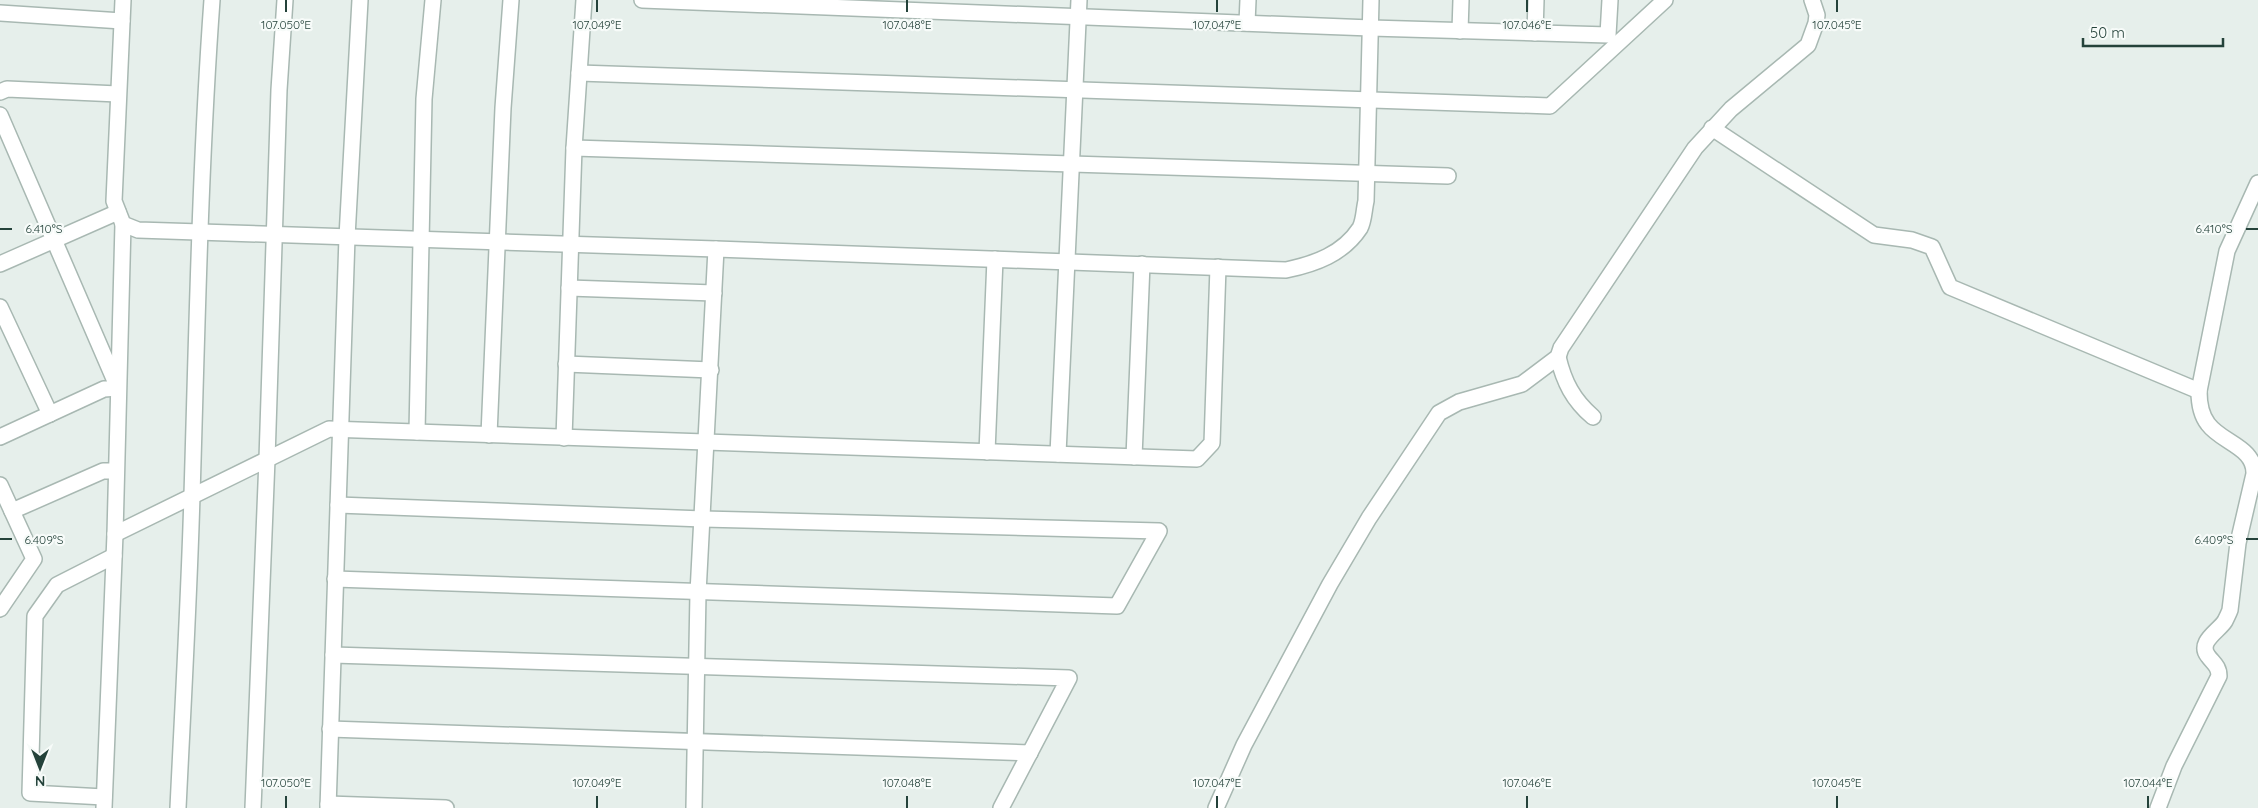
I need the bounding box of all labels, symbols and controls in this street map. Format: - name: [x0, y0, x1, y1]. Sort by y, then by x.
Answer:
- scale bar: [2083, 15, 2223, 47]
- text: 107.050°E: [261, 17, 311, 32]
- text: 107.049°E: [572, 17, 622, 32]
- text: 107.048°E: [882, 17, 932, 32]
- text: 107.047°E: [1193, 17, 1241, 32]
- text: 107.046°E: [1502, 17, 1552, 32]
- text: 107.045°E: [1812, 17, 1862, 32]
- text: 50 m: [2090, 23, 2125, 42]
- text: 6.410°S: [26, 221, 63, 236]
- text: 6.410°S: [2196, 221, 2233, 236]
- text: 6.409°S: [24, 532, 64, 547]
- text: 6.409°S: [2194, 532, 2234, 547]
- north arrow: [15, 743, 65, 793]
- text: N: [35, 772, 45, 790]
- text: 107.050°E: [261, 775, 311, 790]
- text: 107.049°E: [572, 775, 622, 790]
- text: 107.048°E: [882, 775, 932, 790]
- text: 107.047°E: [1193, 775, 1241, 790]
- text: 107.046°E: [1502, 775, 1552, 790]
- text: 107.045°E: [1812, 775, 1862, 790]
- text: 107.044°E: [2123, 775, 2173, 790]

